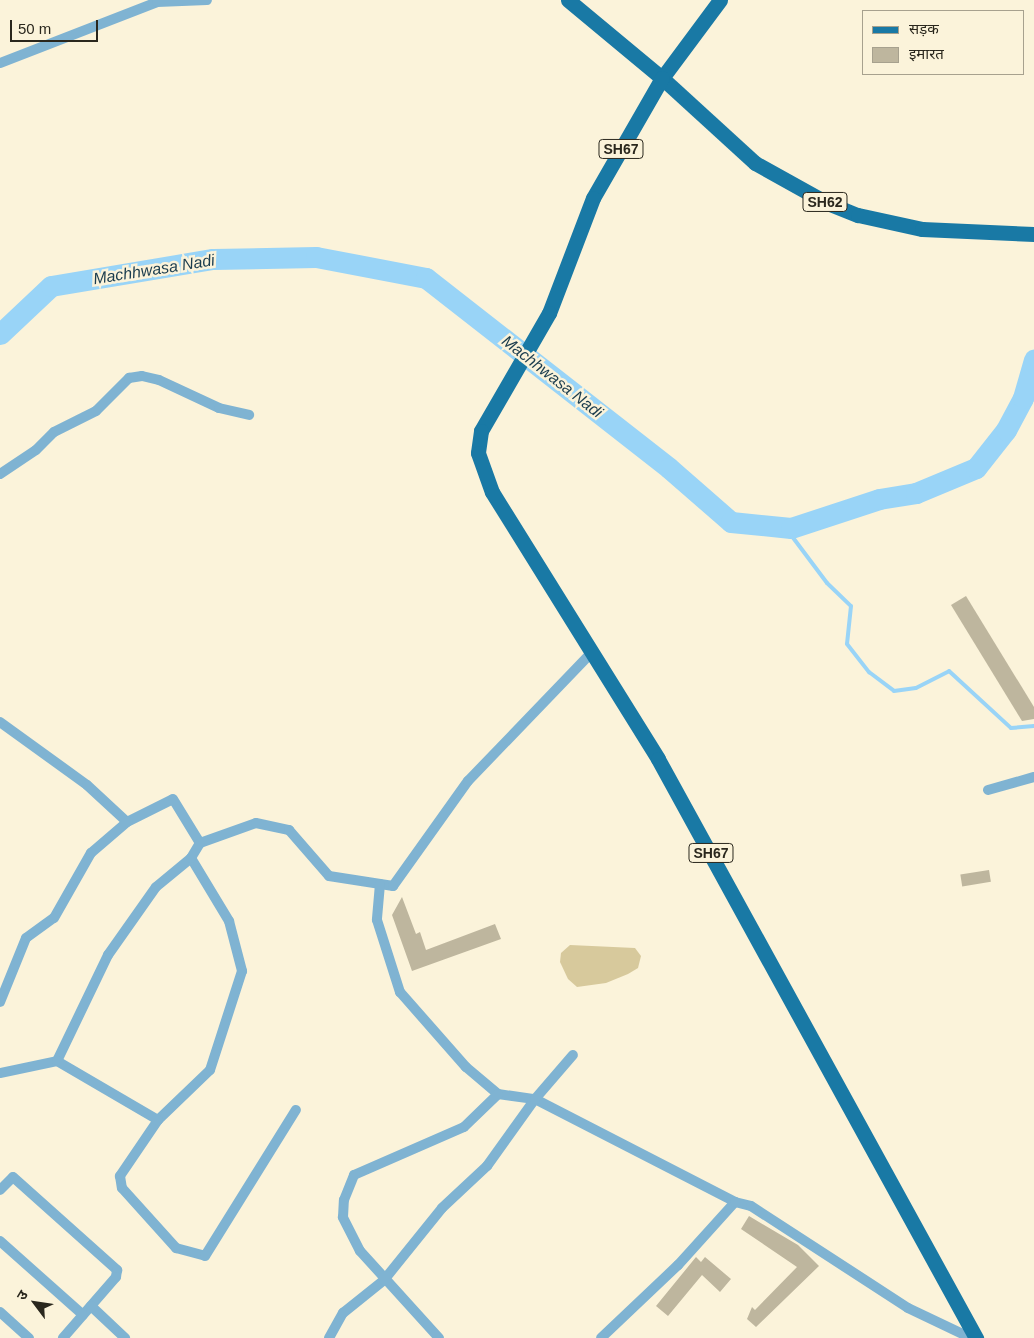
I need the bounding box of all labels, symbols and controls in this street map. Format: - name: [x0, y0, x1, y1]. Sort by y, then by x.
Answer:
- scale bar: [12, 10, 100, 42]
- legend: [862, 10, 1024, 75]
- text: 50 m: [18, 20, 51, 37]
- text: सड़क: [909, 20, 939, 37]
- text: इमारत: [909, 45, 944, 62]
- road number: SH67: [597, 138, 645, 160]
- road number: SH62: [801, 190, 849, 213]
- water label: Machhwasa Nadi: [92, 251, 216, 289]
- water label: Machhwasa Nadi: [498, 332, 606, 422]
- road number: SH67: [687, 841, 735, 864]
- north arrow: [10, 1278, 60, 1328]
- text: उ: [13, 1288, 31, 1303]

